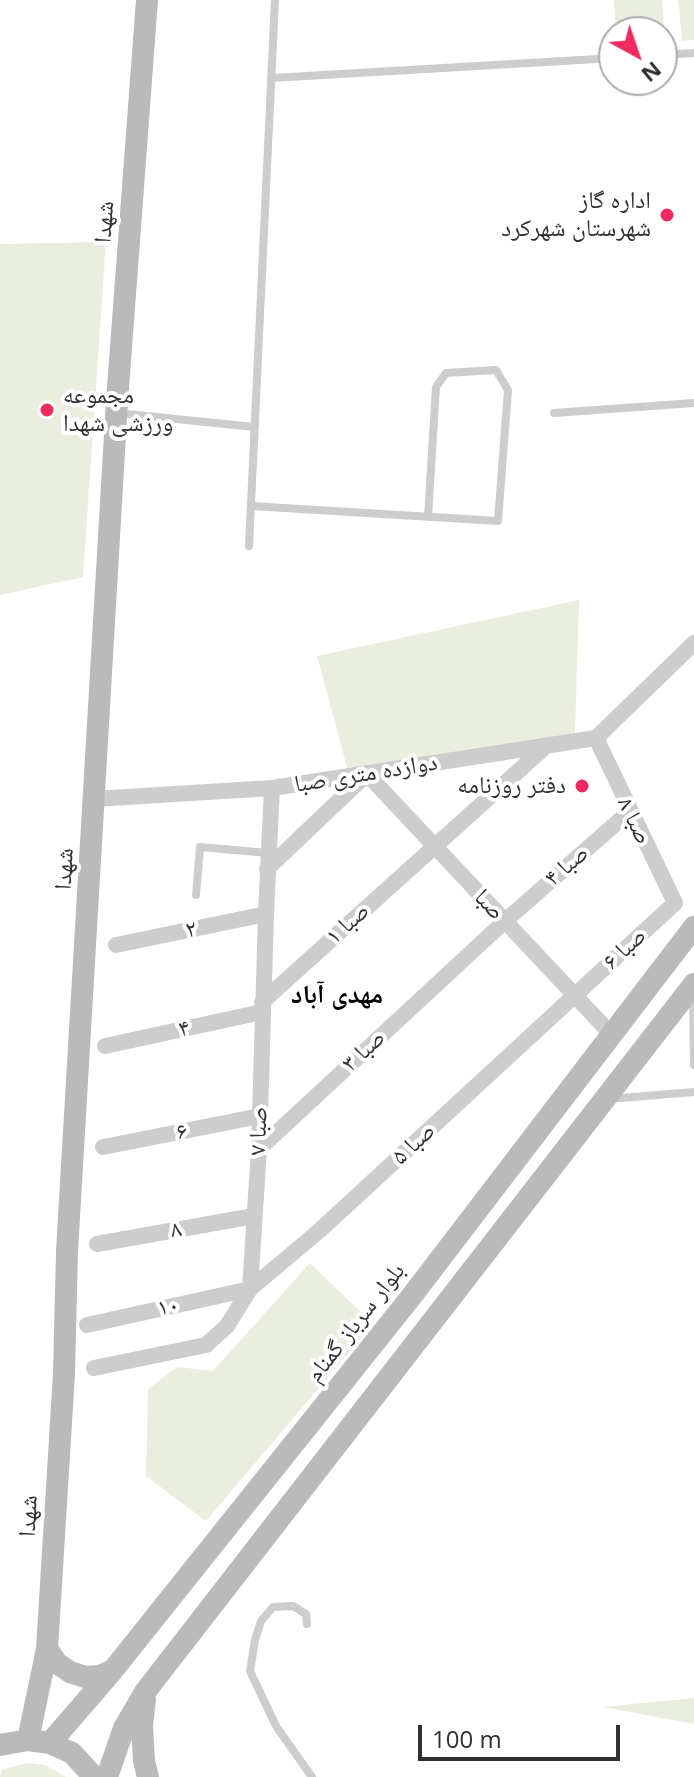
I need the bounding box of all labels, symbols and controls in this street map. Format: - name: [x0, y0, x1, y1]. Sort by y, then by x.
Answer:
- north arrow: [598, 16, 678, 96]
- text: N: [636, 56, 669, 90]
- place label: اداره گاز شهرستان شهرکرد: [501, 187, 651, 243]
- street label: شهدا: [89, 200, 121, 244]
- marker: اداره گاز شهرستان شهرکرد: [658, 206, 676, 224]
- place label: مجموعه ورزشی شهدا: [63, 382, 173, 438]
- marker: مجموعه ورزشی شهدا: [38, 401, 56, 419]
- street label: دوازده متری صبا: [292, 748, 440, 800]
- place label: دفتر روزنامه: [457, 772, 566, 800]
- marker: دفتر روزنامه: [573, 777, 591, 795]
- street label: صبا ۸: [610, 793, 658, 849]
- street label: صبا ۴: [539, 839, 595, 893]
- street label: شهدا: [50, 847, 80, 891]
- street label: صبا: [468, 883, 510, 927]
- street label: صبا ۱: [320, 897, 376, 951]
- street label: ۲: [183, 915, 199, 945]
- street label: صبا ۶: [597, 922, 653, 976]
- district label: مهدی آباد: [291, 980, 383, 1012]
- street label: ۴: [176, 1014, 192, 1044]
- street label: صبا ۳: [336, 1024, 392, 1078]
- street label: صبا ۷: [244, 1106, 274, 1156]
- street label: ۶: [174, 1117, 190, 1147]
- street label: صبا ۵: [386, 1117, 442, 1171]
- street label: ۸: [168, 1215, 184, 1245]
- street label: بلوار سرباز گمنام: [301, 1258, 411, 1388]
- street label: ۱۰: [154, 1291, 182, 1323]
- street label: شهدا: [14, 1494, 44, 1538]
- scale bar: [422, 1709, 624, 1759]
- text: 100 m: [432, 1722, 502, 1755]

